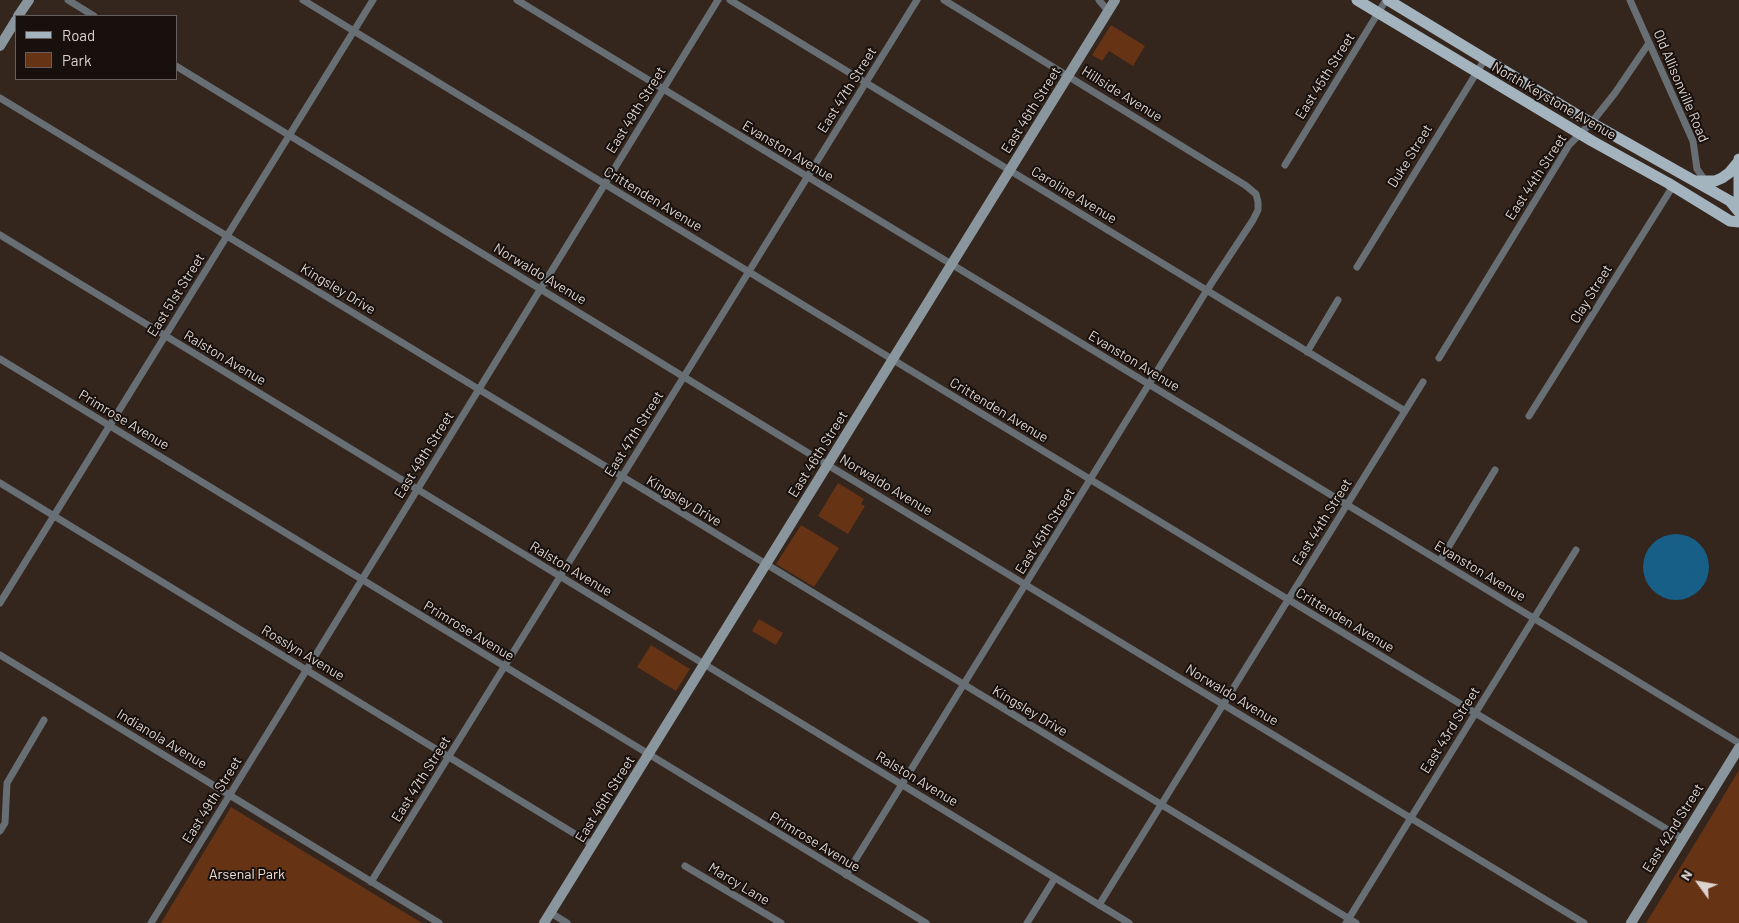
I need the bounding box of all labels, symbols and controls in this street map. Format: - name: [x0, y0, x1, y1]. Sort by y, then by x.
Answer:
- legend: [15, 15, 178, 80]
- text: Road: [62, 26, 95, 44]
- street label: Old Allisonville Road: [1650, 27, 1712, 145]
- street label: East 45th Street: [1292, 30, 1358, 122]
- street label: East 47th Street: [814, 44, 880, 136]
- text: Park: [62, 51, 91, 69]
- street label: North Keystone Avenue: [1489, 58, 1619, 144]
- street label: Hillside Avenue: [1079, 63, 1165, 125]
- street label: East 49th Street: [603, 64, 669, 156]
- street label: East 46th Street: [998, 64, 1064, 156]
- street label: Evanston Avenue: [739, 117, 837, 185]
- street label: Duke Street: [1384, 121, 1436, 191]
- street label: East 44th Street: [1502, 131, 1570, 223]
- street label: Crittenden Avenue: [601, 163, 705, 235]
- street label: Caroline Avenue: [1028, 163, 1120, 227]
- street label: Norwaldo Avenue: [490, 240, 590, 308]
- street label: East 51st Street: [144, 250, 208, 340]
- street label: Kingsley Drive: [297, 260, 379, 318]
- street label: Clay Street: [1566, 261, 1616, 327]
- street label: Ralston Avenue: [181, 327, 269, 389]
- street label: Evanston Avenue: [1085, 327, 1183, 395]
- street label: Crittenden Avenue: [947, 374, 1051, 446]
- street label: Primrose Avenue: [76, 386, 172, 454]
- street label: East 47th Street: [601, 388, 667, 480]
- street label: East 46th Street: [785, 408, 851, 500]
- street label: East 49th Street: [391, 409, 457, 501]
- street label: Norwaldo Avenue: [836, 451, 936, 519]
- street label: Kingsley Drive: [643, 472, 725, 530]
- street label: East 44th Street: [1289, 475, 1355, 569]
- street label: East 45th Street: [1012, 485, 1078, 577]
- street label: Evanston Avenue: [1431, 537, 1529, 605]
- street label: Ralston Avenue: [527, 538, 615, 600]
- street label: Crittenden Avenue: [1293, 584, 1397, 656]
- street label: Primrose Avenue: [421, 597, 517, 665]
- street label: Rosslyn Avenue: [258, 622, 348, 684]
- street label: Norwaldo Avenue: [1182, 661, 1282, 729]
- street label: Kingsley Drive: [989, 682, 1071, 740]
- street label: East 43rd Street: [1417, 684, 1483, 776]
- street label: Indianola Avenue: [114, 705, 210, 773]
- street label: East 47th Street: [388, 733, 454, 825]
- street label: Ralston Avenue: [873, 748, 961, 810]
- street label: East 46th Street: [572, 753, 638, 845]
- street label: East 49th Street: [179, 754, 245, 846]
- street label: East 42nd Street: [1639, 780, 1707, 876]
- street label: Primrose Avenue: [767, 808, 863, 876]
- north arrow: [1674, 858, 1724, 908]
- street label: Marcy Lane: [705, 859, 773, 909]
- park label: Arsenal Park: [209, 866, 285, 882]
- text: N: [1676, 866, 1696, 883]

